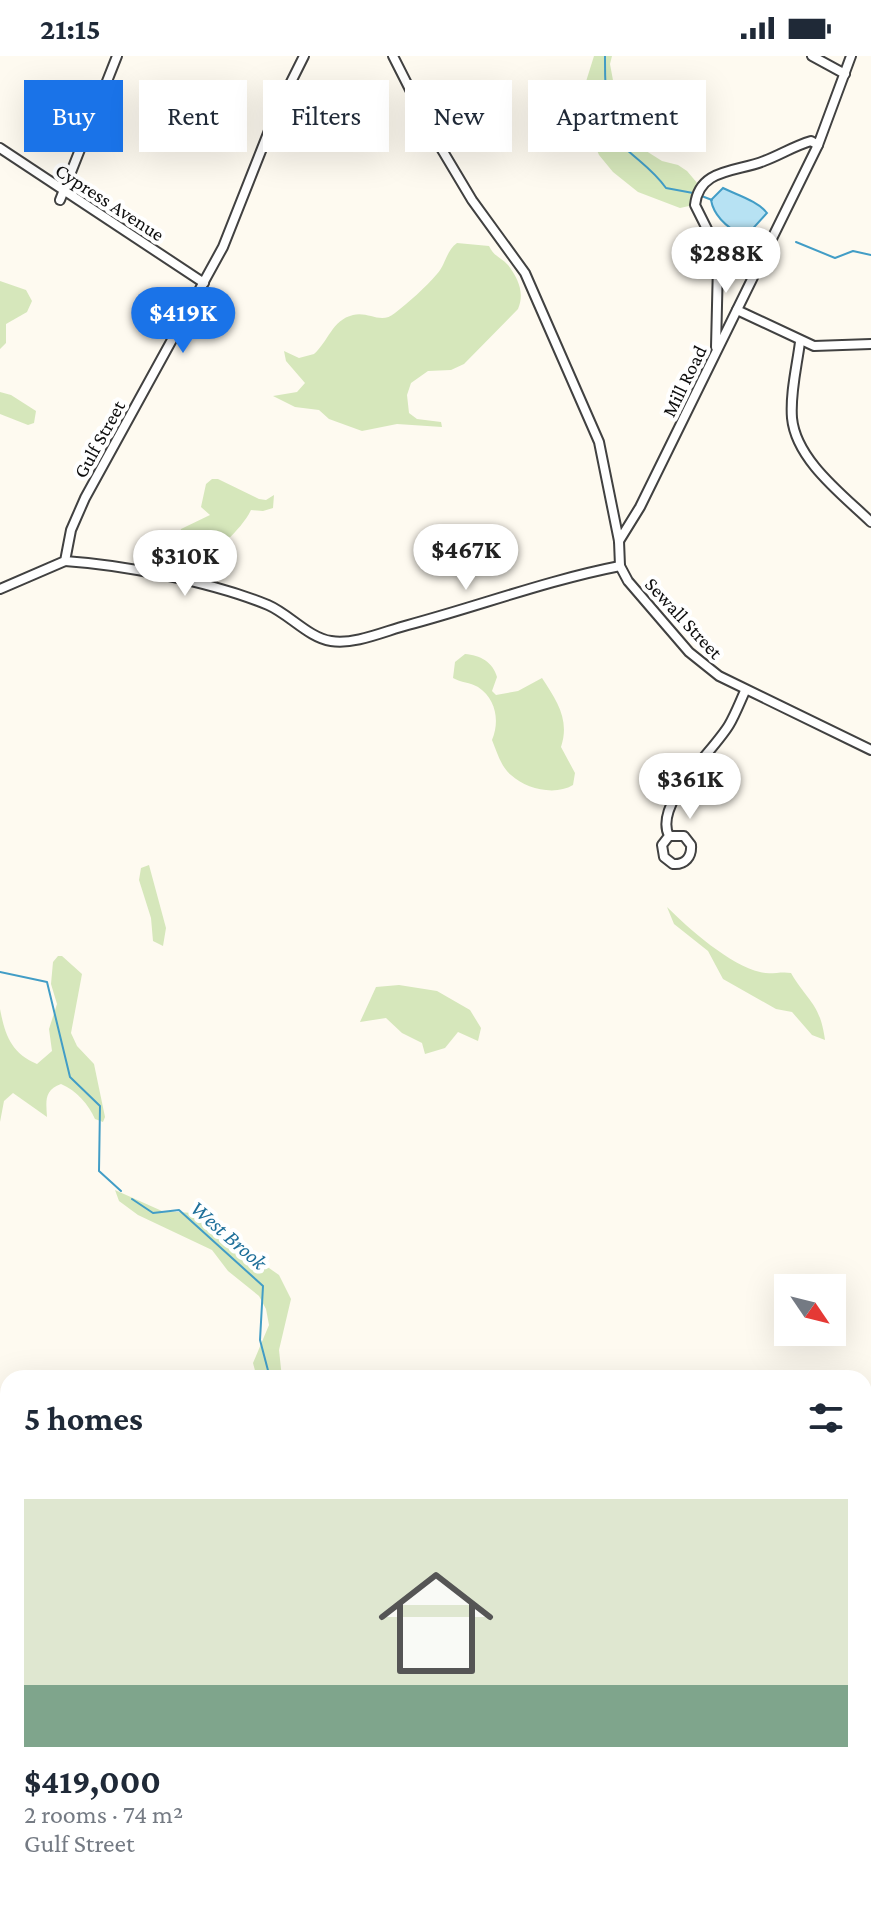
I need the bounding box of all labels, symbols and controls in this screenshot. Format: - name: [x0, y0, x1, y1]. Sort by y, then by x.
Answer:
- text: 21:15: [40, 12, 101, 45]
- chip: Buy: [24, 80, 123, 152]
- chip: Rent: [139, 80, 247, 152]
- chip: Filters: [263, 80, 389, 152]
- chip: New: [405, 80, 512, 152]
- chip: Apartment: [528, 80, 706, 152]
- street label: Cypress Avenue: [51, 159, 169, 246]
- pin: $288K: [670, 227, 782, 295]
- text: $288K: [689, 238, 763, 267]
- pin: $419K: [127, 287, 239, 355]
- text: $419K: [149, 298, 217, 327]
- street label: Mill Road: [657, 341, 711, 420]
- street label: Gulf Street: [69, 396, 129, 482]
- pin: $467K: [410, 524, 522, 592]
- pin: $310K: [129, 530, 241, 598]
- text: $467K: [431, 535, 501, 564]
- text: $310K: [151, 541, 219, 570]
- street label: Sewall Street: [641, 573, 727, 663]
- pin: $361K: [634, 753, 746, 821]
- text: $361K: [657, 764, 723, 793]
- water label: West Brook: [186, 1195, 273, 1276]
- north arrow: [774, 1274, 846, 1346]
- map controls: [774, 1274, 846, 1346]
- icon: filters: [804, 1396, 848, 1440]
- text: 5 homes: [24, 1400, 143, 1437]
- icon: home: [364, 1551, 508, 1695]
- text: $419,000: [24, 1763, 161, 1800]
- text: 2 rooms · 74 m²: [24, 1800, 183, 1829]
- text: Gulf Street: [24, 1829, 135, 1858]

